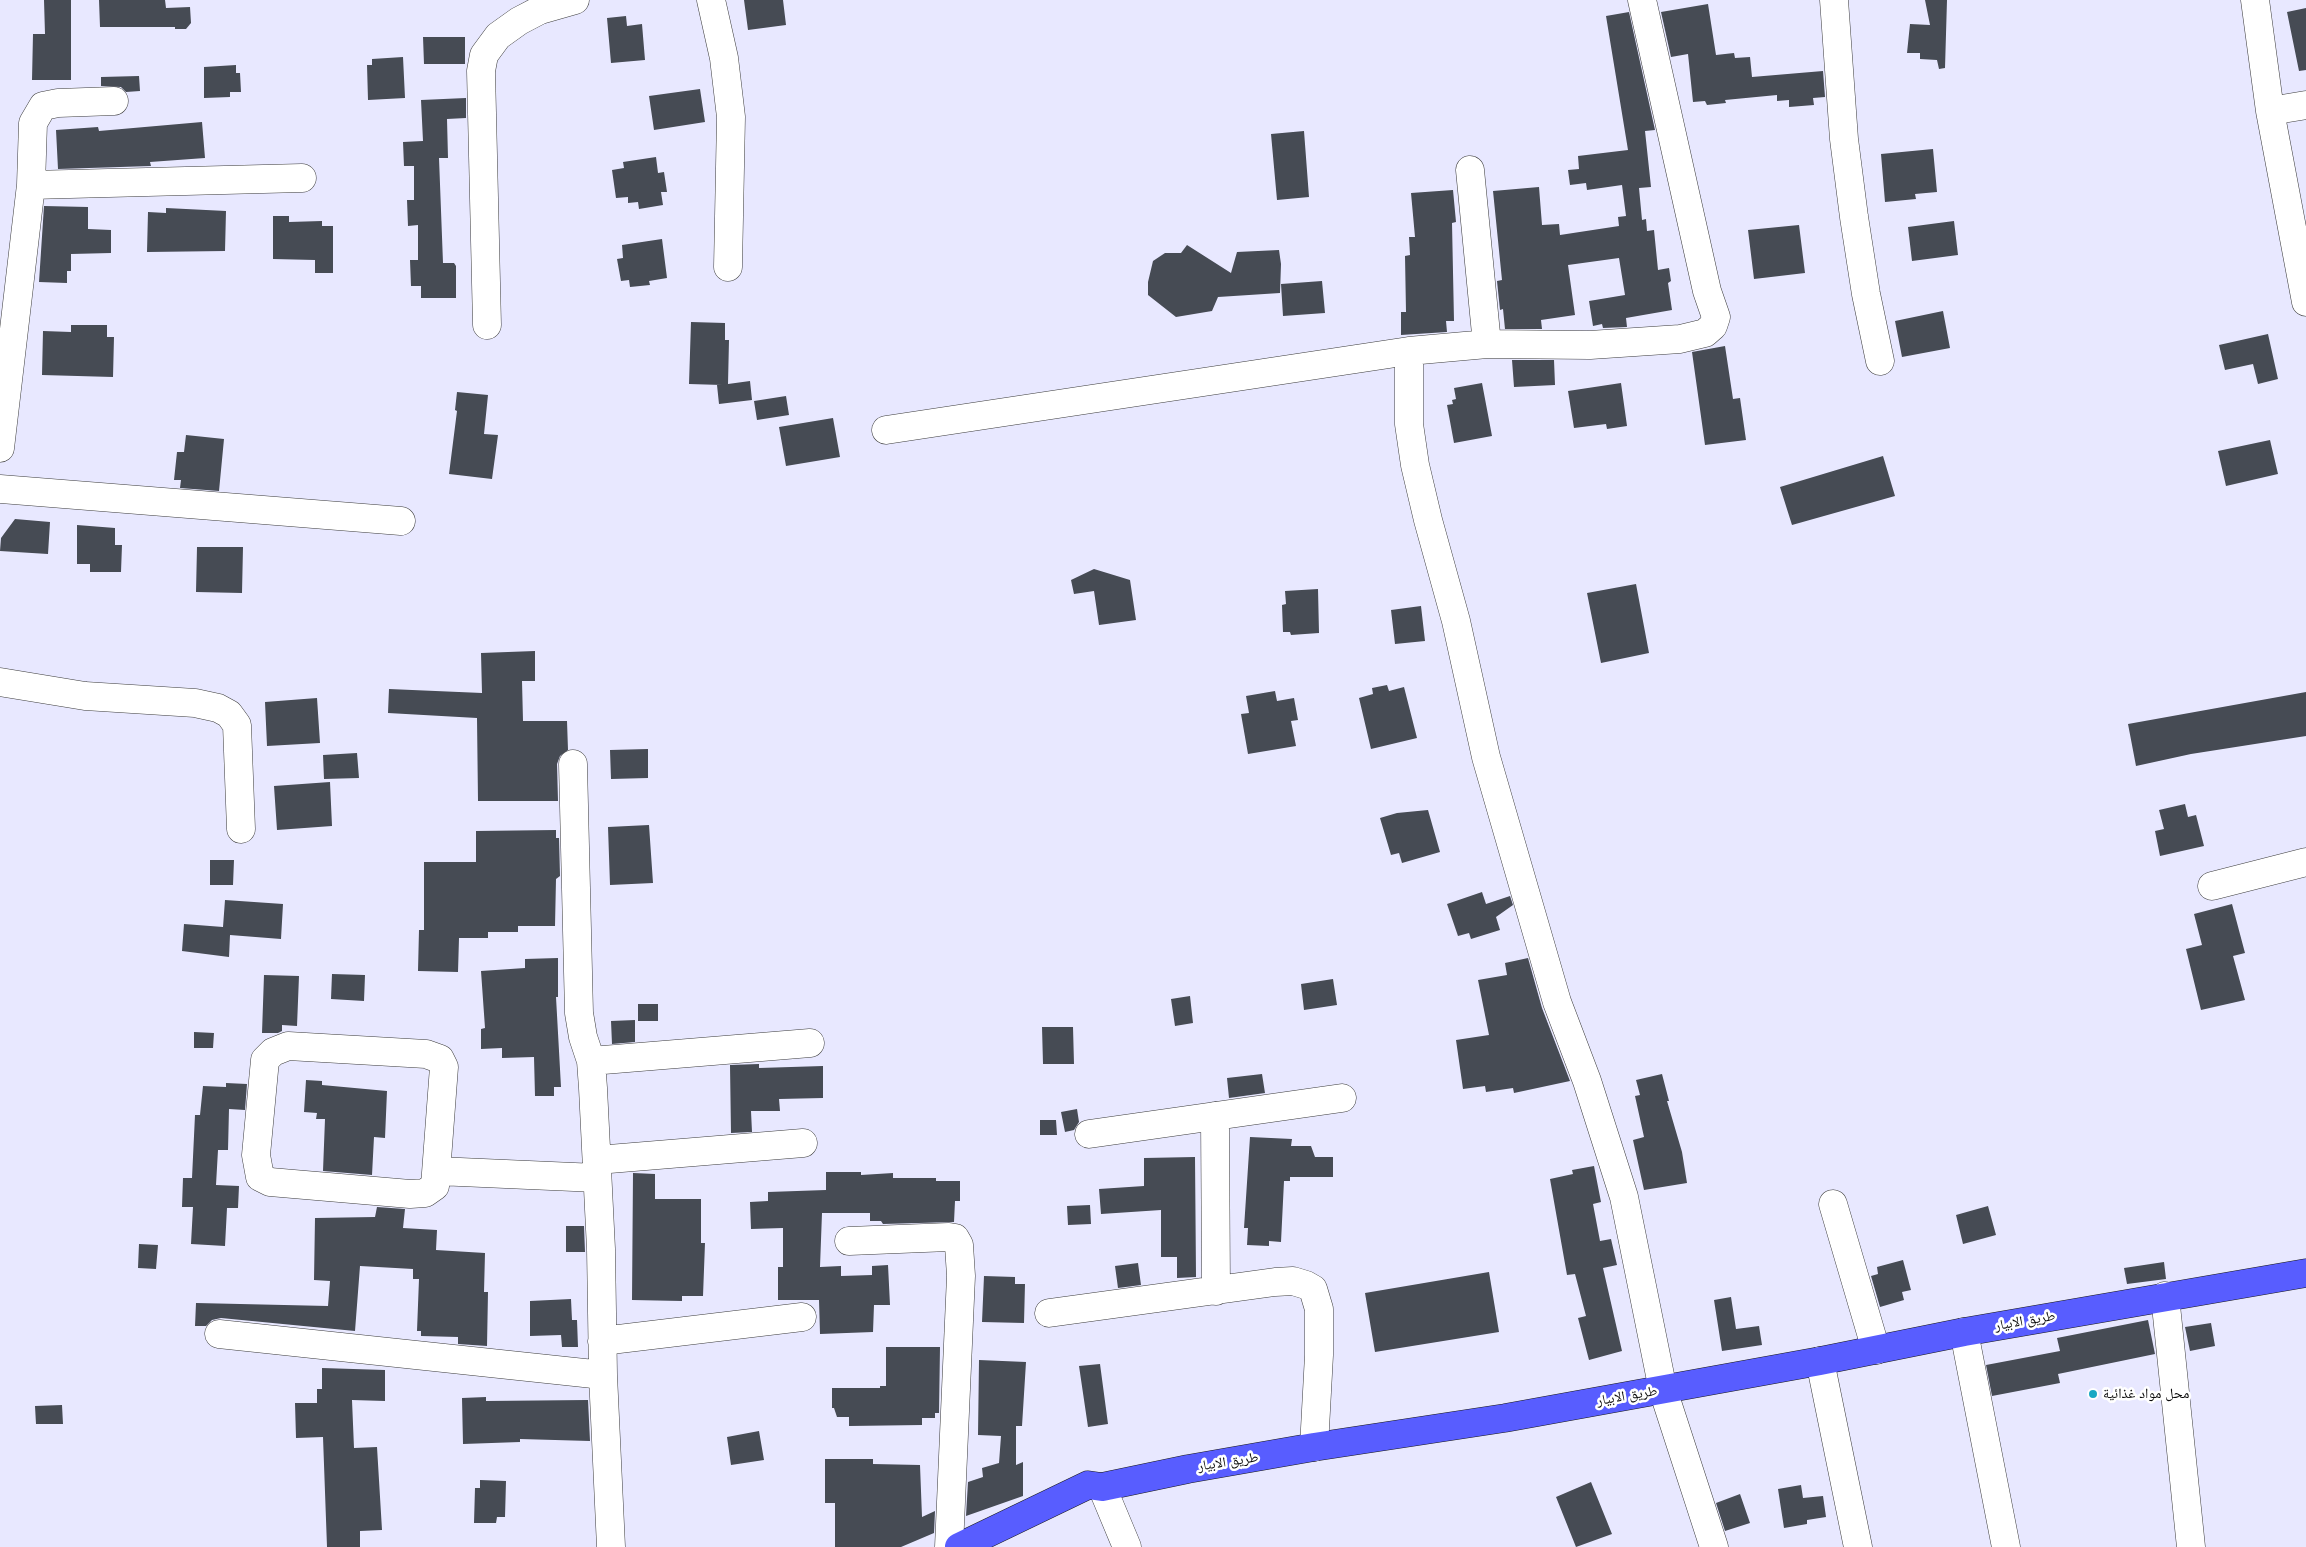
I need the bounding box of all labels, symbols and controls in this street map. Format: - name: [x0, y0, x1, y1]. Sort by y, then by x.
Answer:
- street label: طريق الابيار: [1993, 1307, 2057, 1335]
- street label: طريق الابيار: [1595, 1382, 1659, 1410]
- place label: محل مواد غذائية: [2103, 1386, 2189, 1402]
- marker: محل مواد غذائية: [2087, 1388, 2099, 1400]
- street label: طريق الابيار: [1197, 1449, 1259, 1475]

